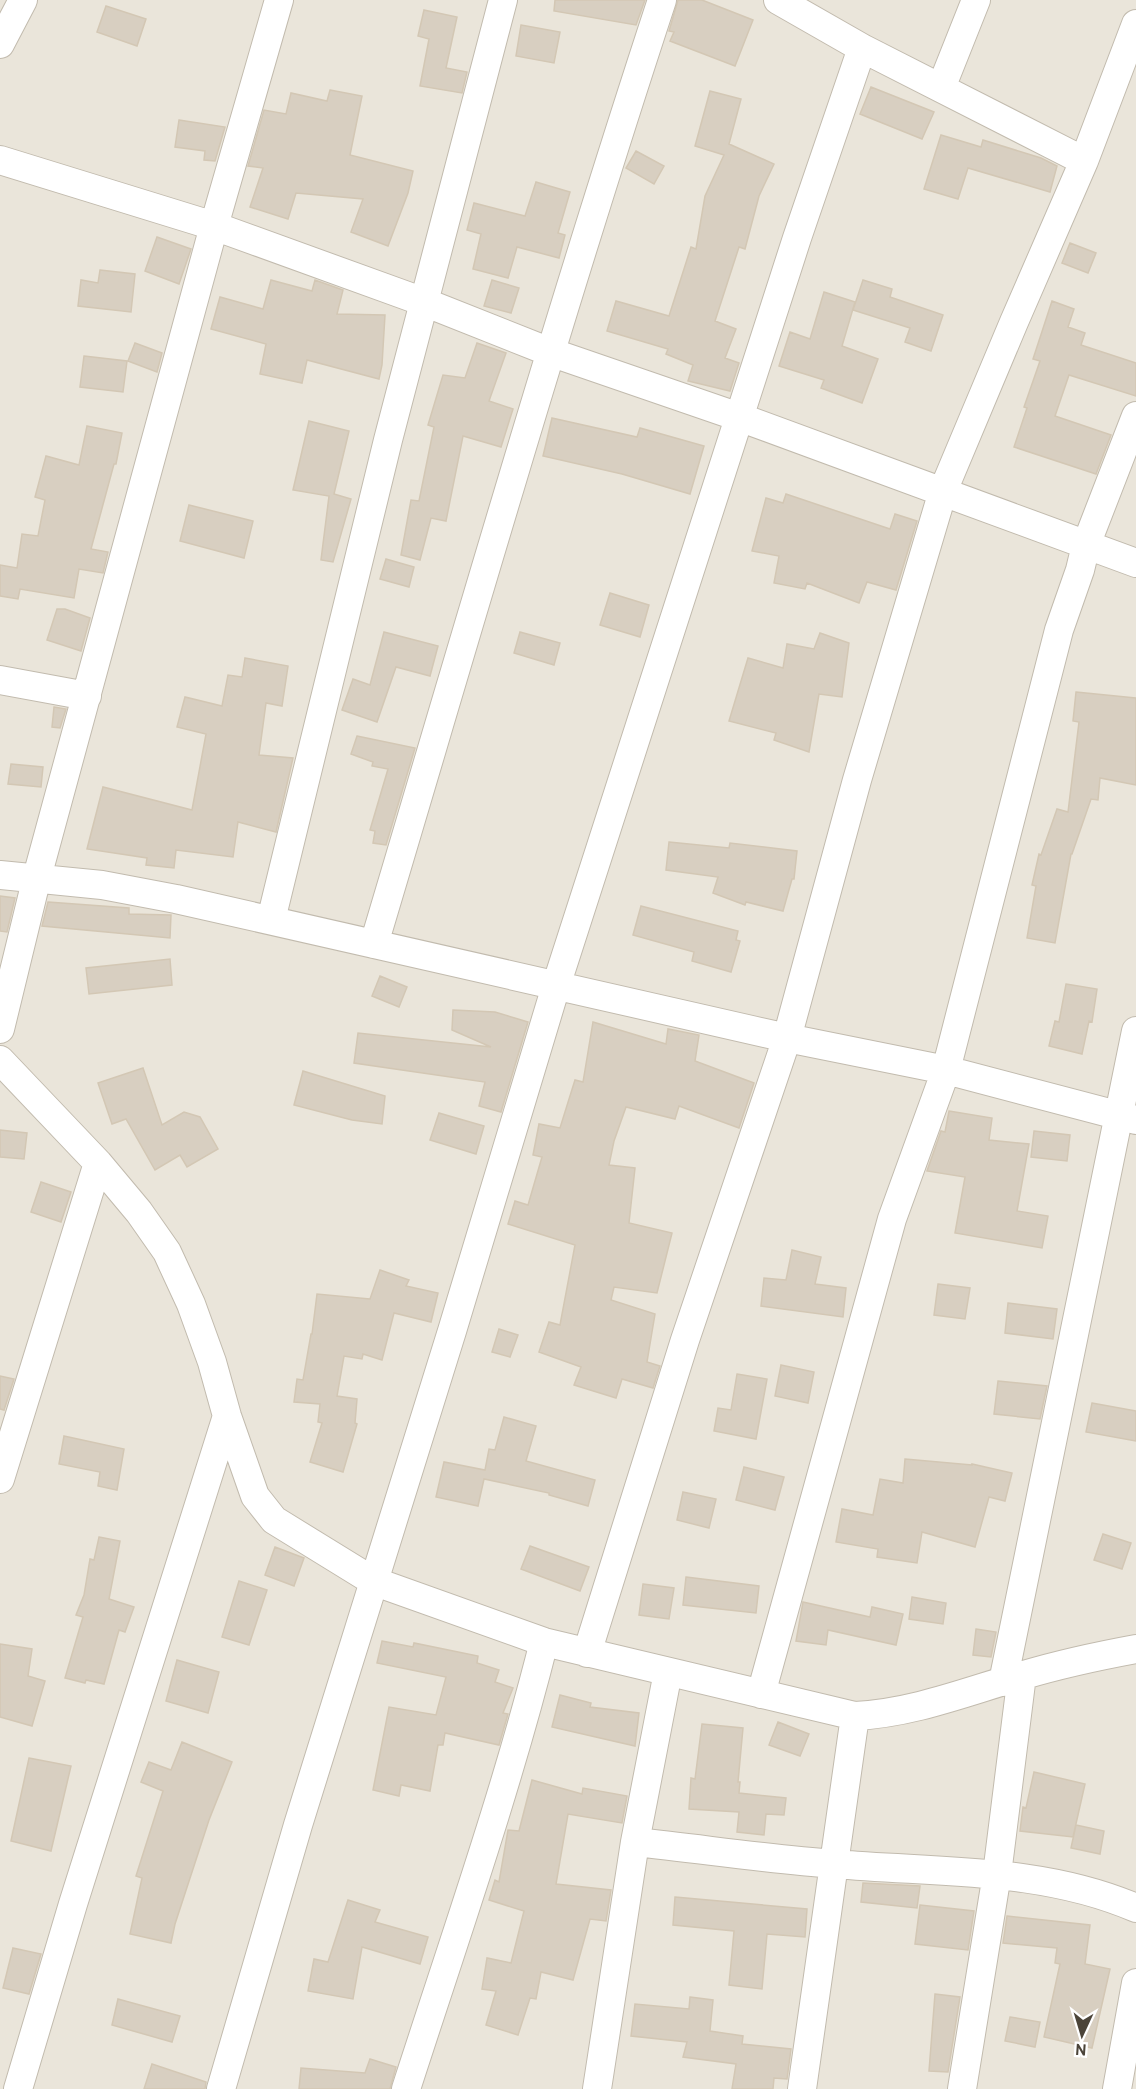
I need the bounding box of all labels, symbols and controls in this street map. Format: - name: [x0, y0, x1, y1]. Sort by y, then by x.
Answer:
- north arrow: [1052, 2005, 1112, 2065]
- text: N: [1075, 2038, 1088, 2058]

